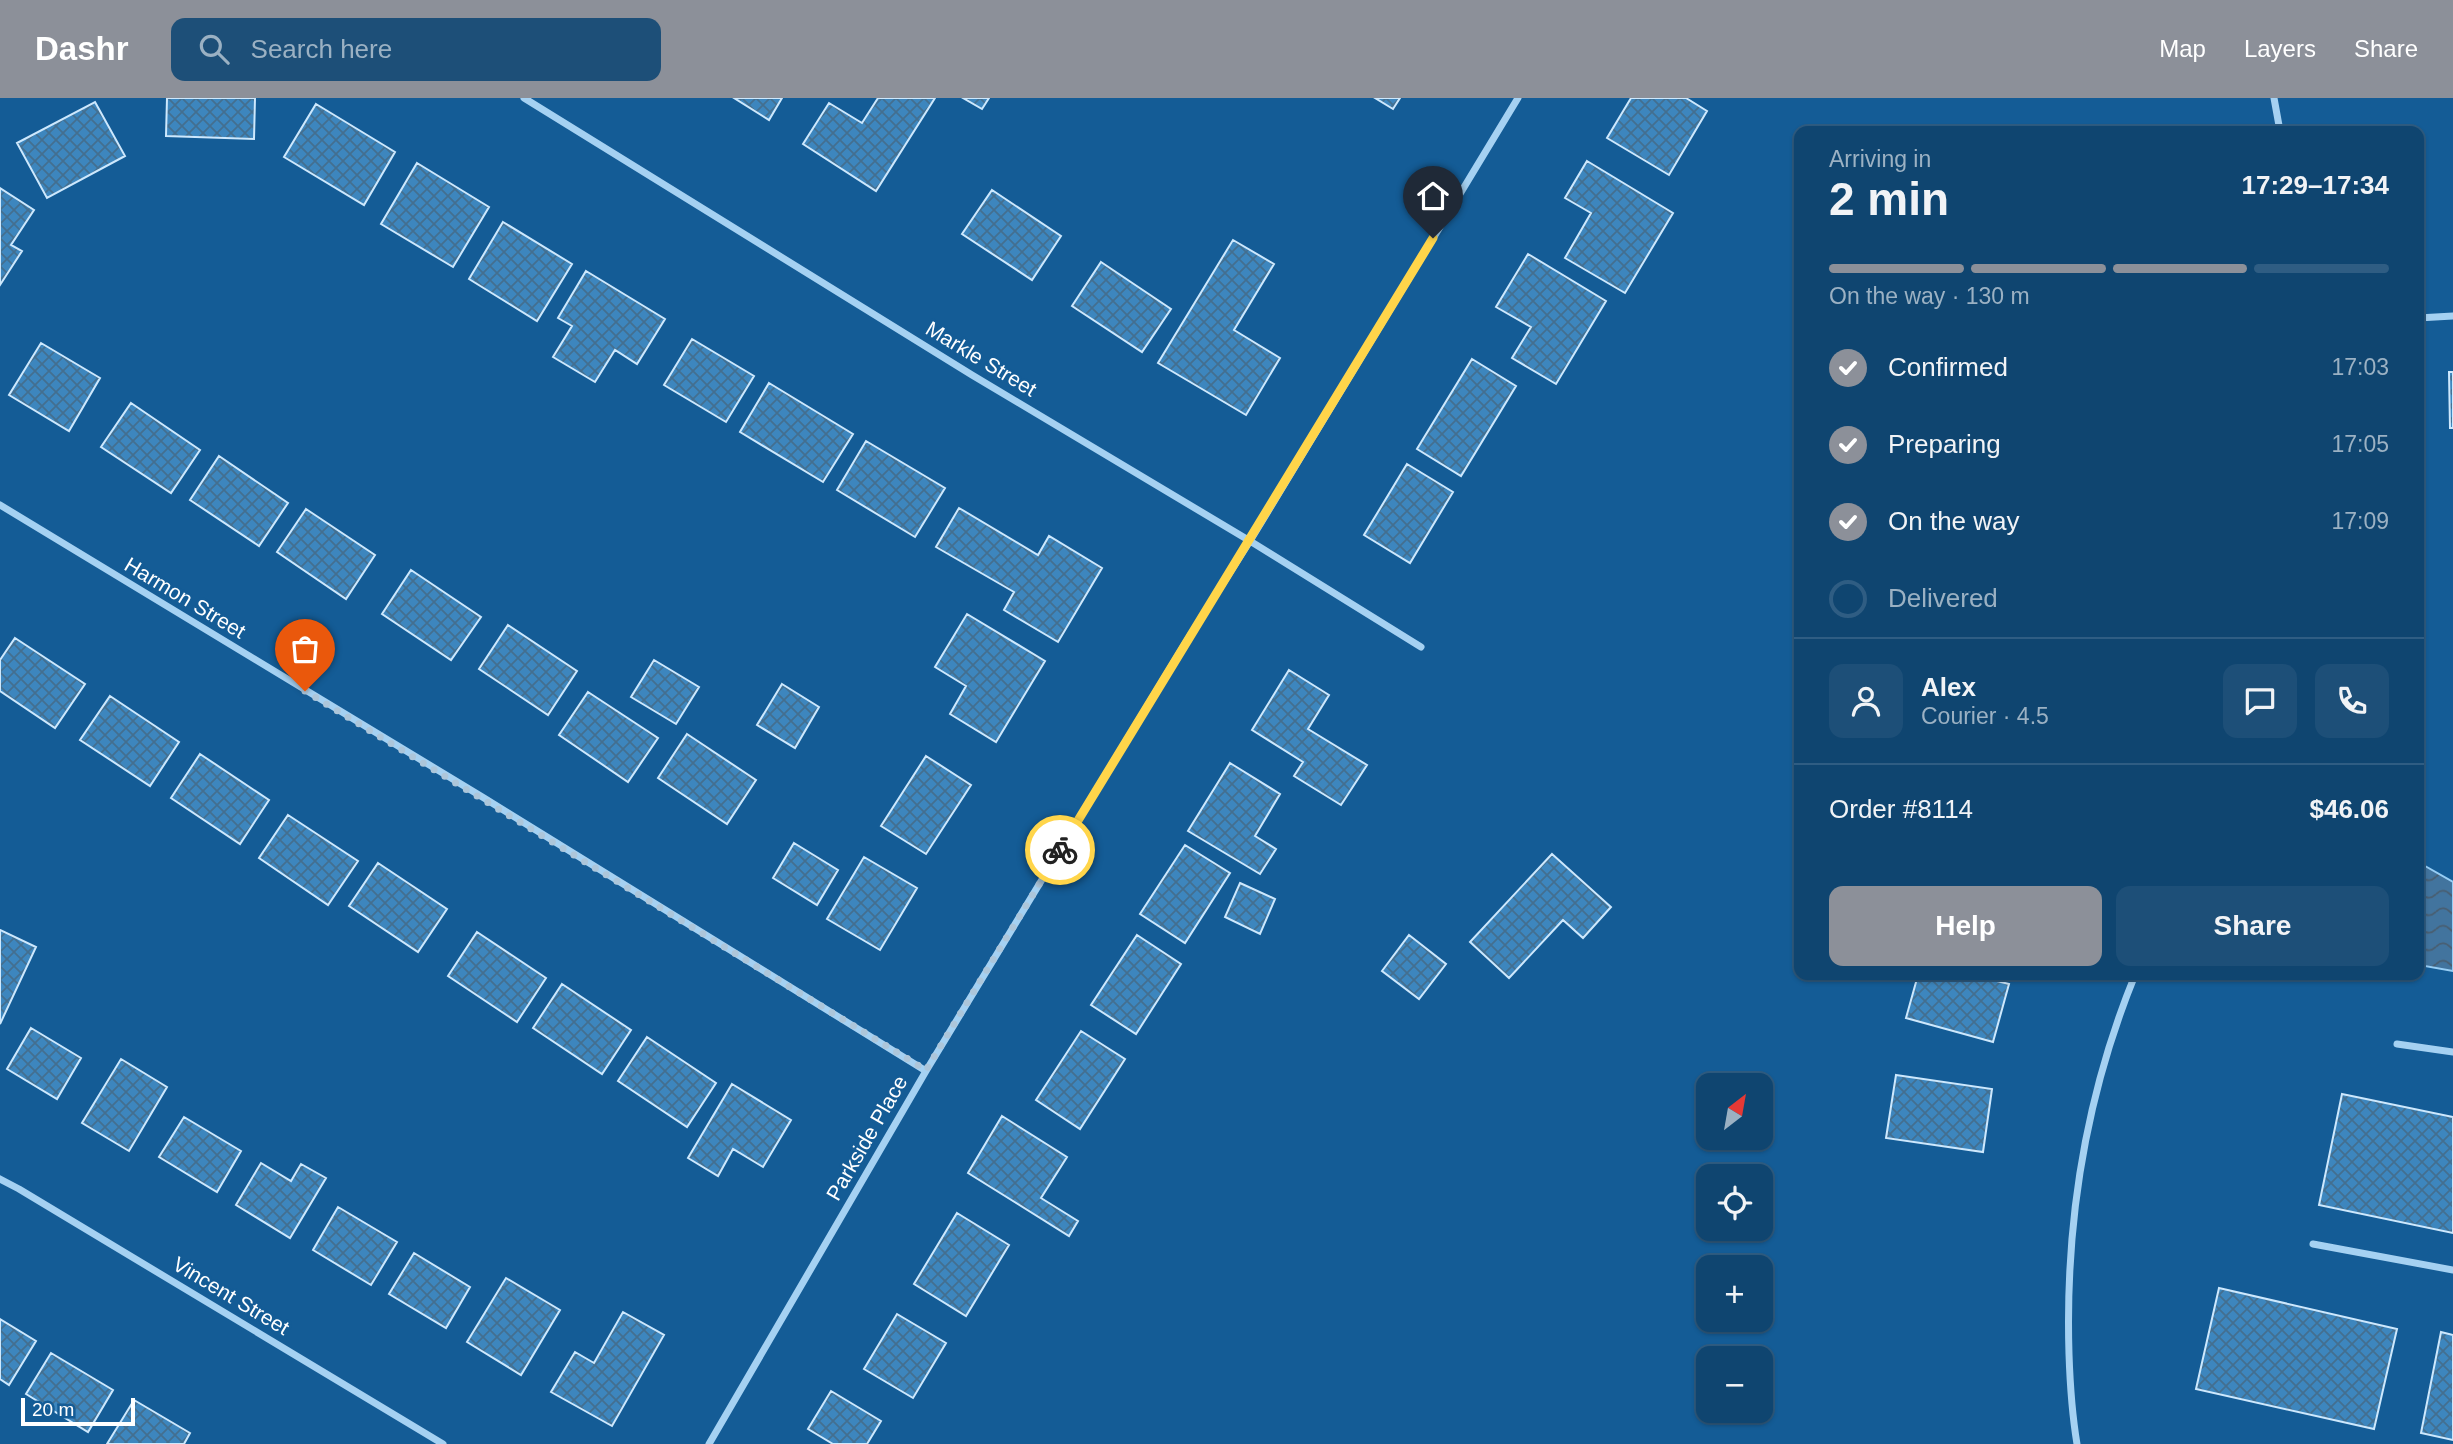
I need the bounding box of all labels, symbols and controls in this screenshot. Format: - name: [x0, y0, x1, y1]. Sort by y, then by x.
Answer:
- search box: [171, 18, 661, 81]
- text: Dashr: [35, 30, 129, 67]
- icon: search: [195, 30, 233, 68]
- text: Search here: [251, 34, 392, 64]
- text: Map: [2159, 35, 2206, 62]
- text: Layers: [2244, 35, 2316, 62]
- text: Share: [2354, 35, 2418, 62]
- text: Arriving in: [1829, 146, 1931, 172]
- pin: [1403, 166, 1463, 238]
- text: 17:29–17:34: [2242, 170, 2389, 200]
- text: 2 min: [1829, 173, 1949, 225]
- icon: home: [1414, 177, 1452, 215]
- text: On the way · 130 m: [1829, 283, 2030, 309]
- street label: Markle Street: [922, 317, 1041, 401]
- icon: check: [1829, 349, 1867, 387]
- text: Confirmed: [1888, 352, 2008, 382]
- text: 17:03: [2331, 354, 2389, 380]
- icon: check: [1829, 426, 1867, 464]
- text: Preparing: [1888, 429, 2001, 459]
- text: 17:05: [2331, 431, 2389, 457]
- icon: check: [1829, 503, 1867, 541]
- text: On the way: [1888, 506, 2020, 536]
- text: 17:09: [2331, 508, 2389, 534]
- street label: Harmon Street: [121, 553, 250, 643]
- text: Delivered: [1888, 583, 1998, 613]
- pin: [275, 619, 335, 691]
- icon: bag: [286, 630, 324, 668]
- button: person: [1829, 664, 1903, 738]
- button: chat: [2223, 664, 2297, 738]
- button: phone: [2315, 664, 2389, 738]
- text: Alex: [1921, 672, 1976, 702]
- text: Courier · 4.5: [1921, 703, 2049, 729]
- text: Order #8114: [1829, 794, 1973, 824]
- text: $46.06: [2309, 794, 2389, 824]
- courier: [1025, 815, 1095, 885]
- icon: bike: [1041, 831, 1079, 869]
- button: Help: [1829, 886, 2102, 966]
- button: Share: [2116, 886, 2389, 966]
- street label: Parkside Place: [822, 1071, 912, 1204]
- north arrow: [1696, 1073, 1773, 1150]
- map controls: [1696, 1073, 1773, 1423]
- button: locate: [1696, 1164, 1773, 1241]
- street label: Vincent Street: [169, 1252, 294, 1339]
- button: +: [1696, 1255, 1773, 1332]
- button: −: [1696, 1346, 1773, 1423]
- scale bar: [21, 1395, 135, 1427]
- text: 20 m: [32, 1399, 74, 1420]

